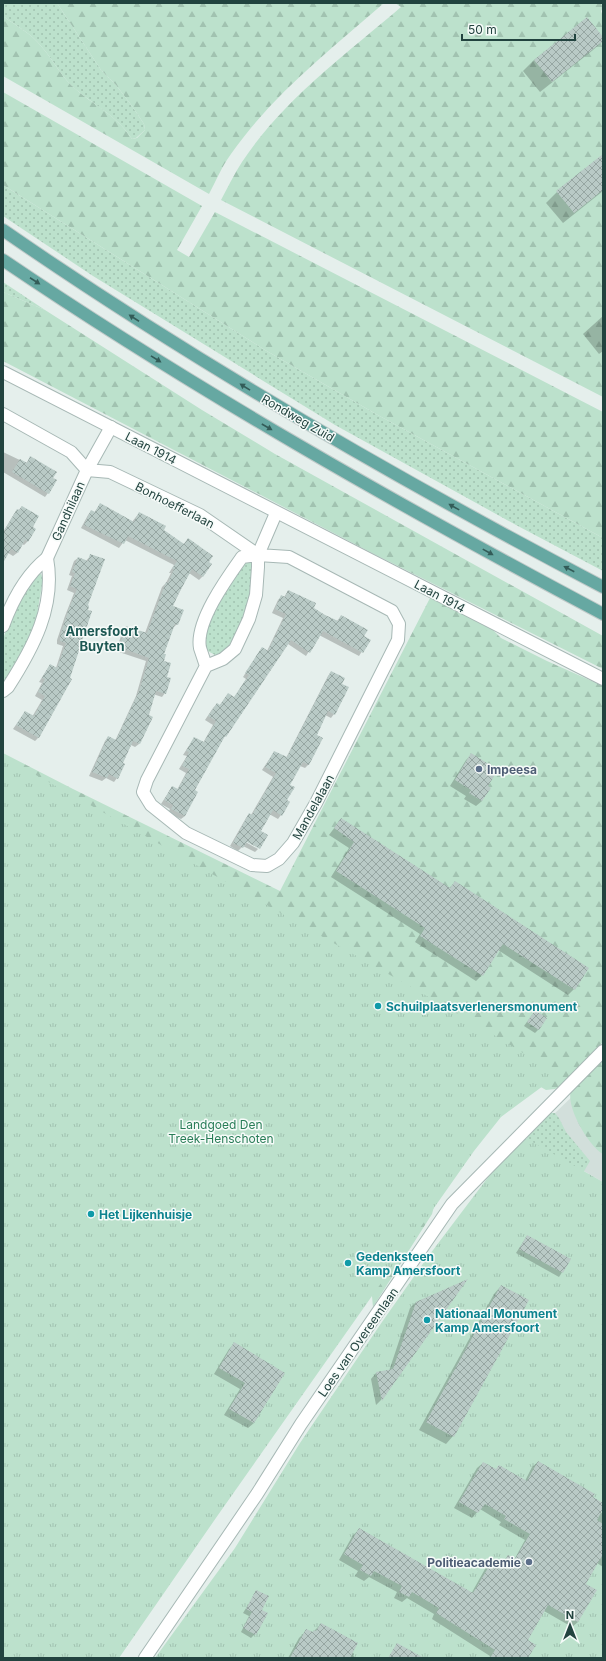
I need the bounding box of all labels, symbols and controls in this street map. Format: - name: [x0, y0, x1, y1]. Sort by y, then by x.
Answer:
- scale bar: [462, 16, 575, 42]
- text: 50 m: [468, 22, 497, 37]
- one-way arrow: [29, 278, 41, 285]
- one-way arrow: [129, 314, 139, 322]
- one-way arrow: [150, 356, 162, 363]
- one-way arrow: [239, 383, 250, 390]
- street label: Rondweg Zuid: [259, 391, 337, 445]
- one-way arrow: [261, 424, 273, 431]
- street label: Laan 1914: [123, 429, 179, 467]
- street label: Gandhilaan: [48, 479, 88, 543]
- street label: Bonhoefferlaan: [133, 479, 217, 531]
- one-way arrow: [448, 504, 460, 511]
- one-way arrow: [482, 549, 494, 556]
- one-way arrow: [563, 566, 574, 573]
- street label: Laan 1914: [412, 576, 468, 616]
- district label: Amersfoort Buyten: [65, 623, 139, 654]
- place label: Impeesa: [487, 762, 537, 777]
- marker: Impeesa: [474, 764, 484, 774]
- street label: Mandelalaan: [289, 772, 337, 842]
- place label: Schuilplaatsverlenersmonument: [386, 999, 578, 1014]
- marker: Schuilplaatsverlenersmonument: [373, 1001, 383, 1011]
- park label: Landgoed Den Treek-Henschoten: [168, 1117, 274, 1146]
- place label: Het Lijkenhuisje: [99, 1207, 192, 1222]
- marker: Het Lijkenhuisje: [86, 1209, 96, 1219]
- place label: Gedenksteen Kamp Amersfoort: [356, 1249, 461, 1278]
- marker: Gedenksteen Kamp Amersfoort: [343, 1258, 353, 1268]
- street label: Loes van Overeemlaan: [315, 1285, 401, 1399]
- place label: Nationaal Monument Kamp Amersfoort: [435, 1306, 558, 1335]
- marker: Nationaal Monument Kamp Amersfoort: [422, 1315, 432, 1325]
- place label: Politieacademie: [427, 1555, 521, 1570]
- marker: Politieacademie: [524, 1557, 534, 1567]
- north arrow: [550, 1605, 590, 1645]
- text: N: [566, 1608, 574, 1622]

